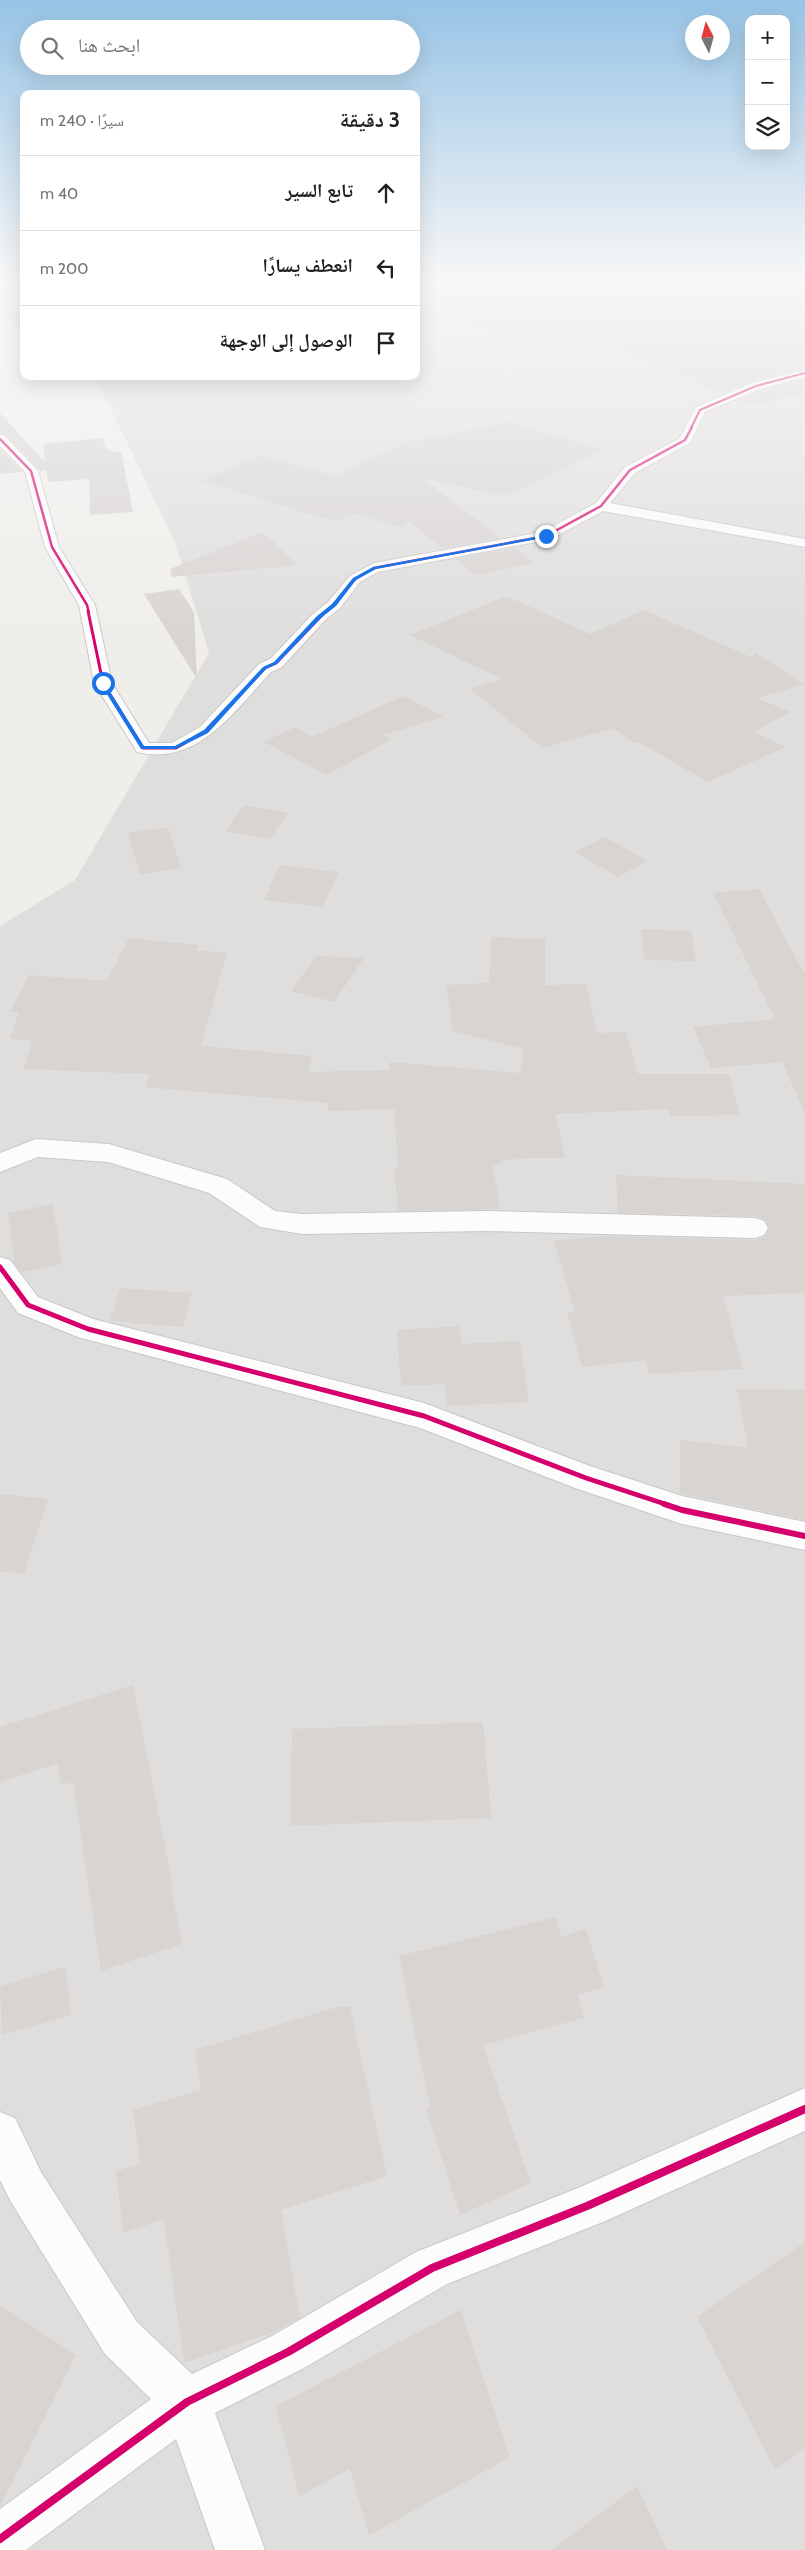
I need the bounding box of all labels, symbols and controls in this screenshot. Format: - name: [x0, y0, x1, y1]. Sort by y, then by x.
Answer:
- north arrow: [685, 15, 730, 60]
- map controls: [745, 15, 790, 150]
- button: +: [745, 15, 790, 60]
- search box: [20, 20, 420, 75]
- icon: search: [38, 34, 66, 62]
- text: ابحث هنا: [78, 34, 140, 57]
- button: −: [745, 60, 790, 105]
- button: layers: [745, 105, 790, 150]
- text: 3 دقيقة: [340, 107, 400, 132]
- text: سيرًا · 240 m: [40, 111, 124, 130]
- text: تابع السير: [285, 179, 353, 202]
- icon: ahead: [372, 179, 400, 207]
- text: 40 m: [40, 184, 78, 203]
- text: انعطف يسارًا: [263, 254, 353, 277]
- icon: left: [372, 254, 400, 282]
- text: 200 m: [40, 259, 88, 278]
- text: الوصول إلى الوجهة: [220, 329, 353, 352]
- icon: arrive: [372, 329, 400, 357]
- route end: [535, 525, 558, 548]
- route start: [92, 672, 115, 695]

